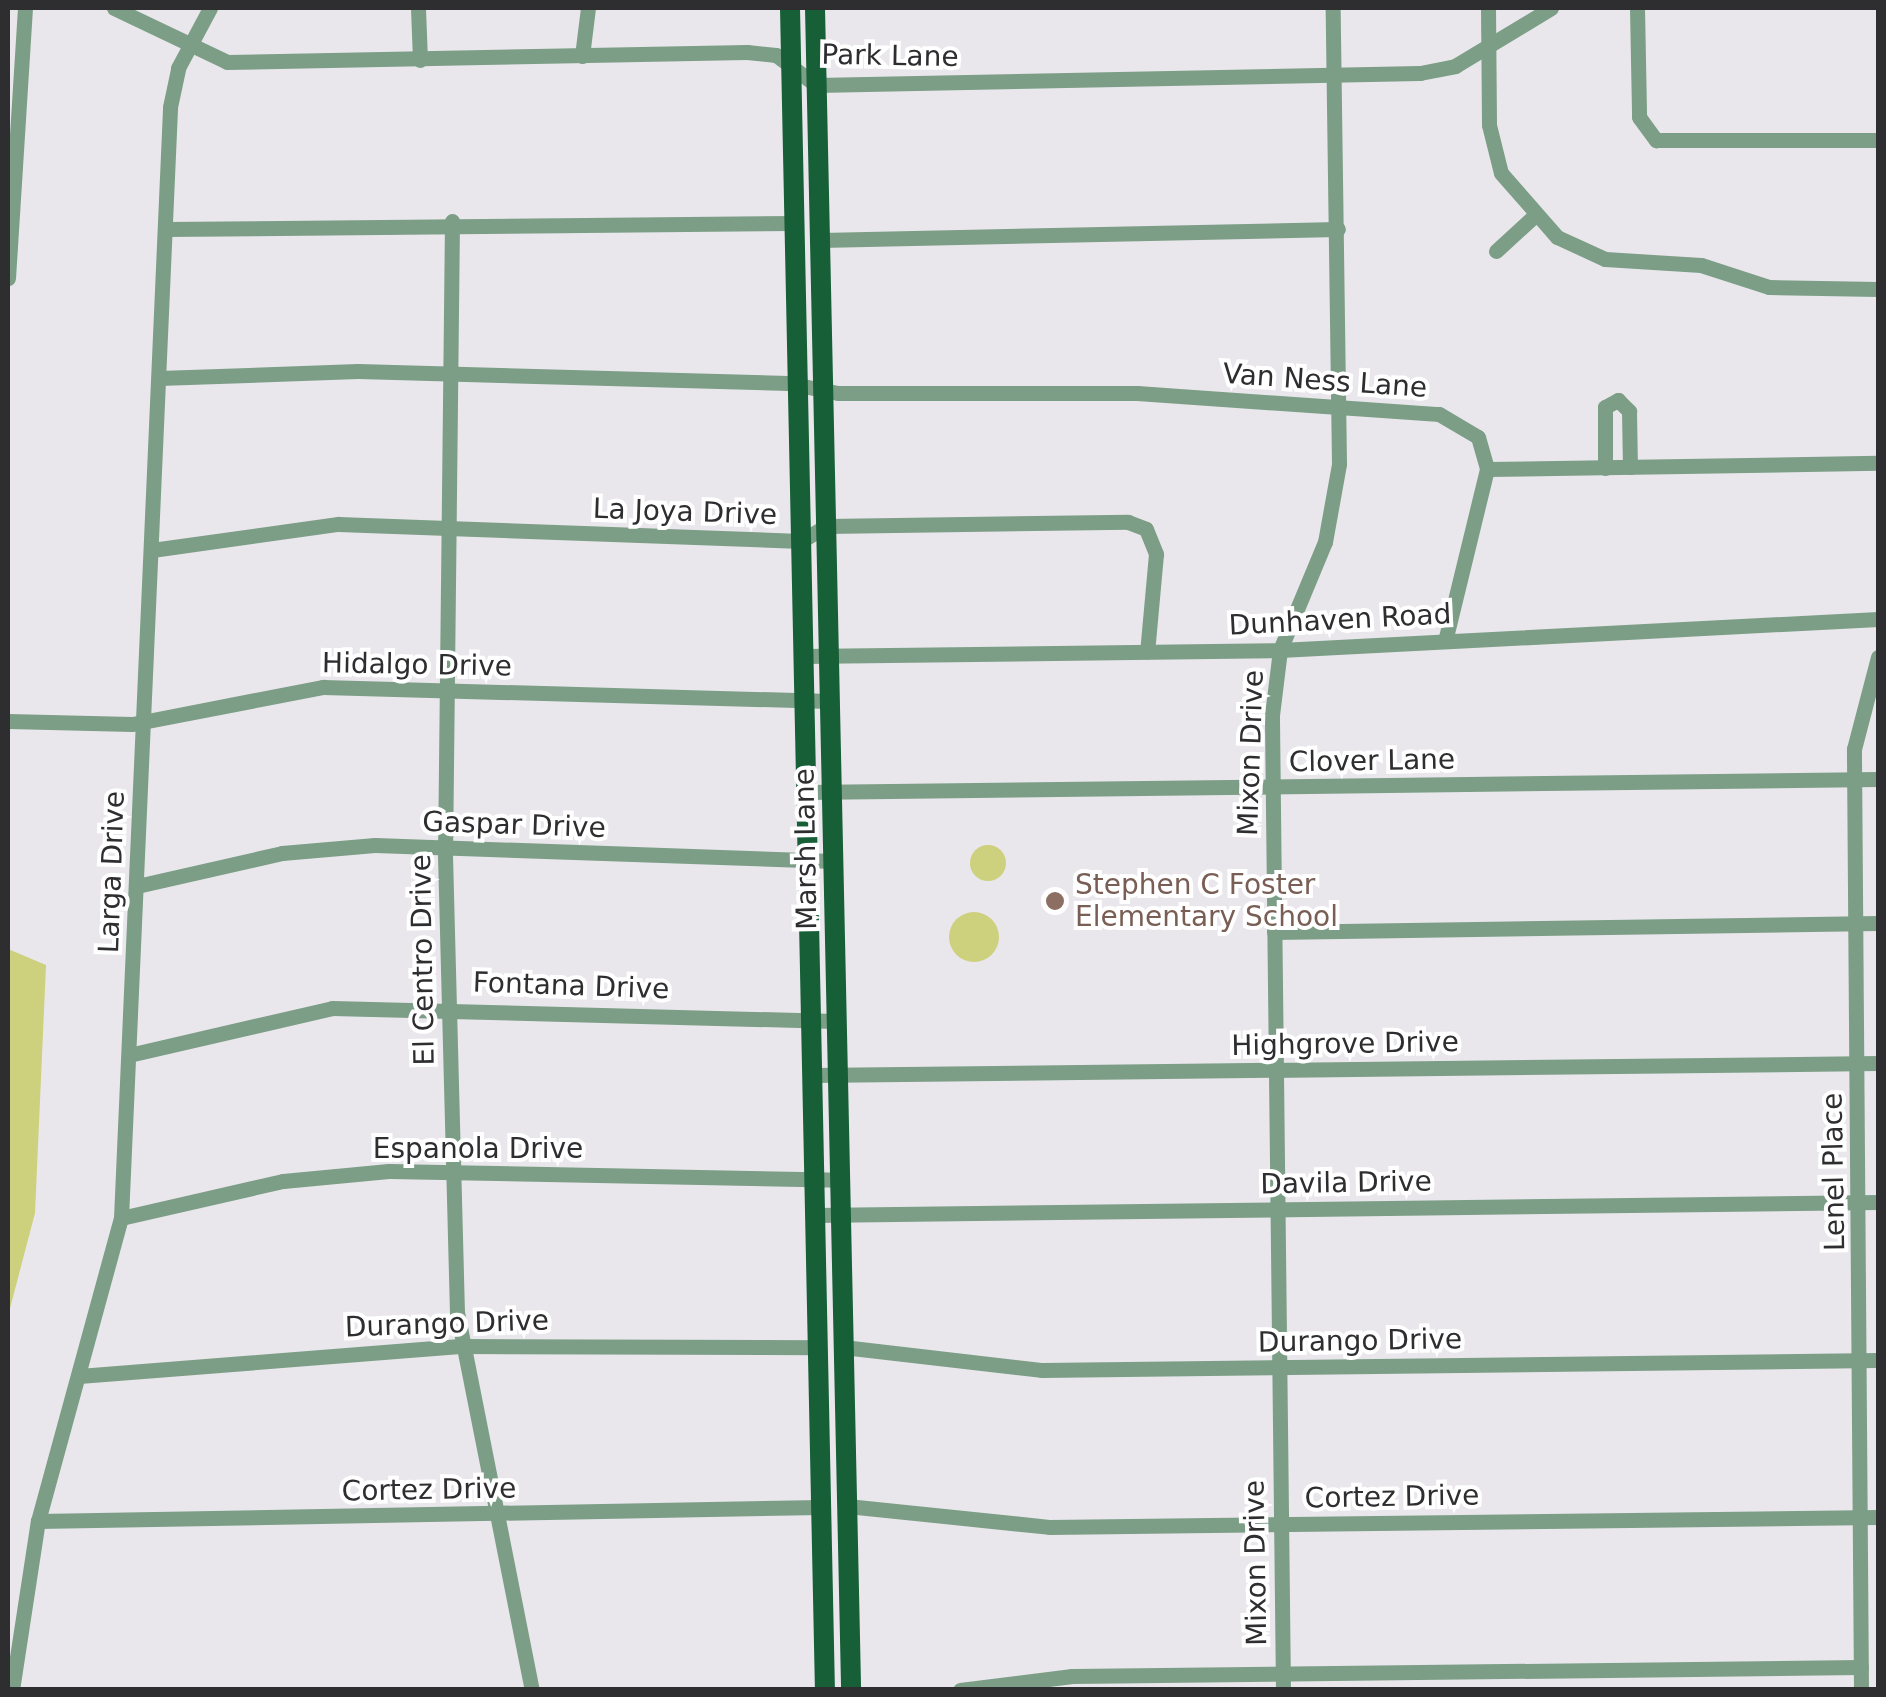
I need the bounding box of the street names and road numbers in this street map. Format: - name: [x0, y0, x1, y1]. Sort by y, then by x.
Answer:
- street label: Park Lane: [821, 38, 959, 74]
- street label: Van Ness Lane: [1222, 357, 1428, 405]
- street label: La Joya Drive: [592, 492, 778, 532]
- street label: Dunhaven Road: [1228, 597, 1452, 643]
- street label: Hidalgo Drive: [322, 647, 512, 683]
- street label: Mixon Drive: [1231, 669, 1271, 837]
- street label: Clover Lane: [1289, 743, 1455, 779]
- street label: Marsh Lane: [788, 768, 824, 930]
- street label: Larga Drive: [92, 790, 132, 954]
- street label: Gaspar Drive: [422, 805, 606, 845]
- street label: El Centro Drive: [404, 854, 442, 1066]
- street label: Fontana Drive: [472, 966, 670, 1006]
- street label: Highgrove Drive: [1231, 1025, 1459, 1063]
- street label: Lenel Place: [1816, 1093, 1852, 1251]
- street label: Espanola Drive: [373, 1132, 583, 1166]
- street label: Davila Drive: [1260, 1165, 1432, 1201]
- street label: Durango Drive: [344, 1304, 550, 1344]
- street label: Durango Drive: [1258, 1322, 1462, 1360]
- street label: Cortez Drive: [341, 1472, 517, 1508]
- street label: Cortez Drive: [1304, 1479, 1480, 1515]
- street label: Mixon Drive: [1238, 1480, 1274, 1646]

